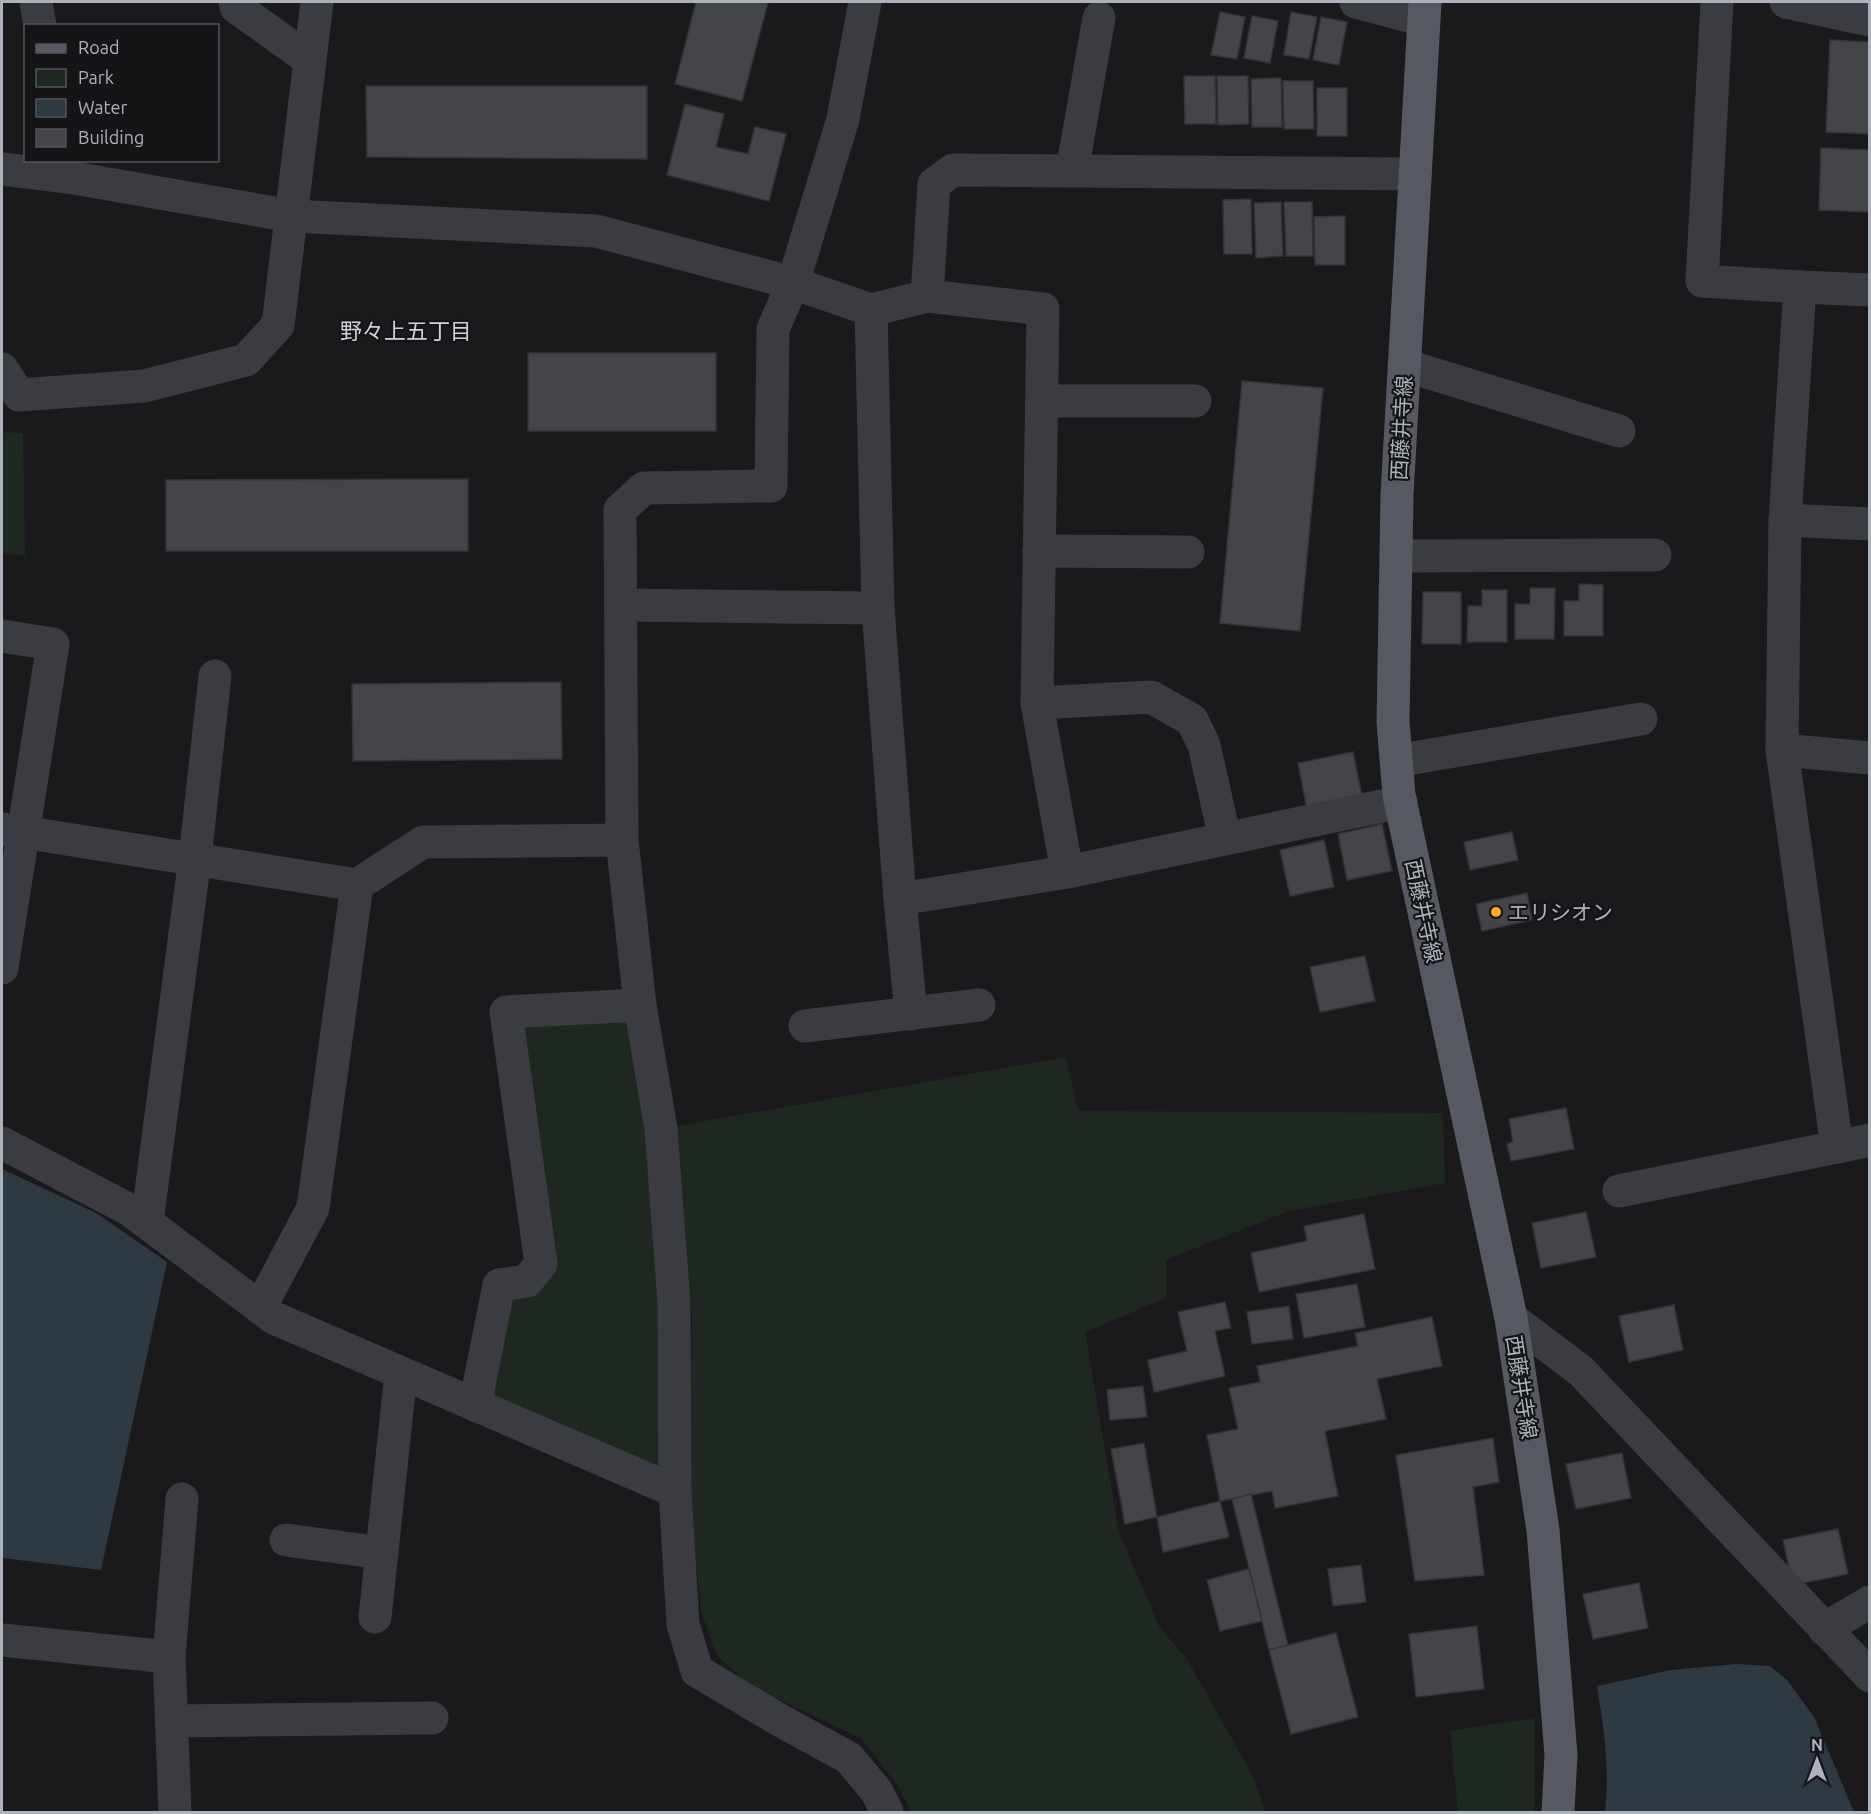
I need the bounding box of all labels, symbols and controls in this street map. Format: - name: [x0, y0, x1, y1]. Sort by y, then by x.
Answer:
- legend: [24, 24, 219, 162]
- text: Road: [78, 37, 120, 57]
- text: Park: [78, 67, 114, 87]
- text: Water: [78, 97, 128, 117]
- text: Building: [78, 127, 144, 147]
- district label: 野々上五丁目: [340, 318, 472, 343]
- street label: 西藤井寺線: [1386, 375, 1416, 481]
- street label: 西藤井寺線: [1401, 857, 1447, 965]
- place label: エリシオン: [1508, 900, 1613, 924]
- marker: エリシオン: [1489, 905, 1503, 919]
- street label: 西藤井寺線: [1502, 1333, 1542, 1441]
- north arrow: [1787, 1730, 1847, 1790]
- text: N: [1811, 1736, 1823, 1754]

